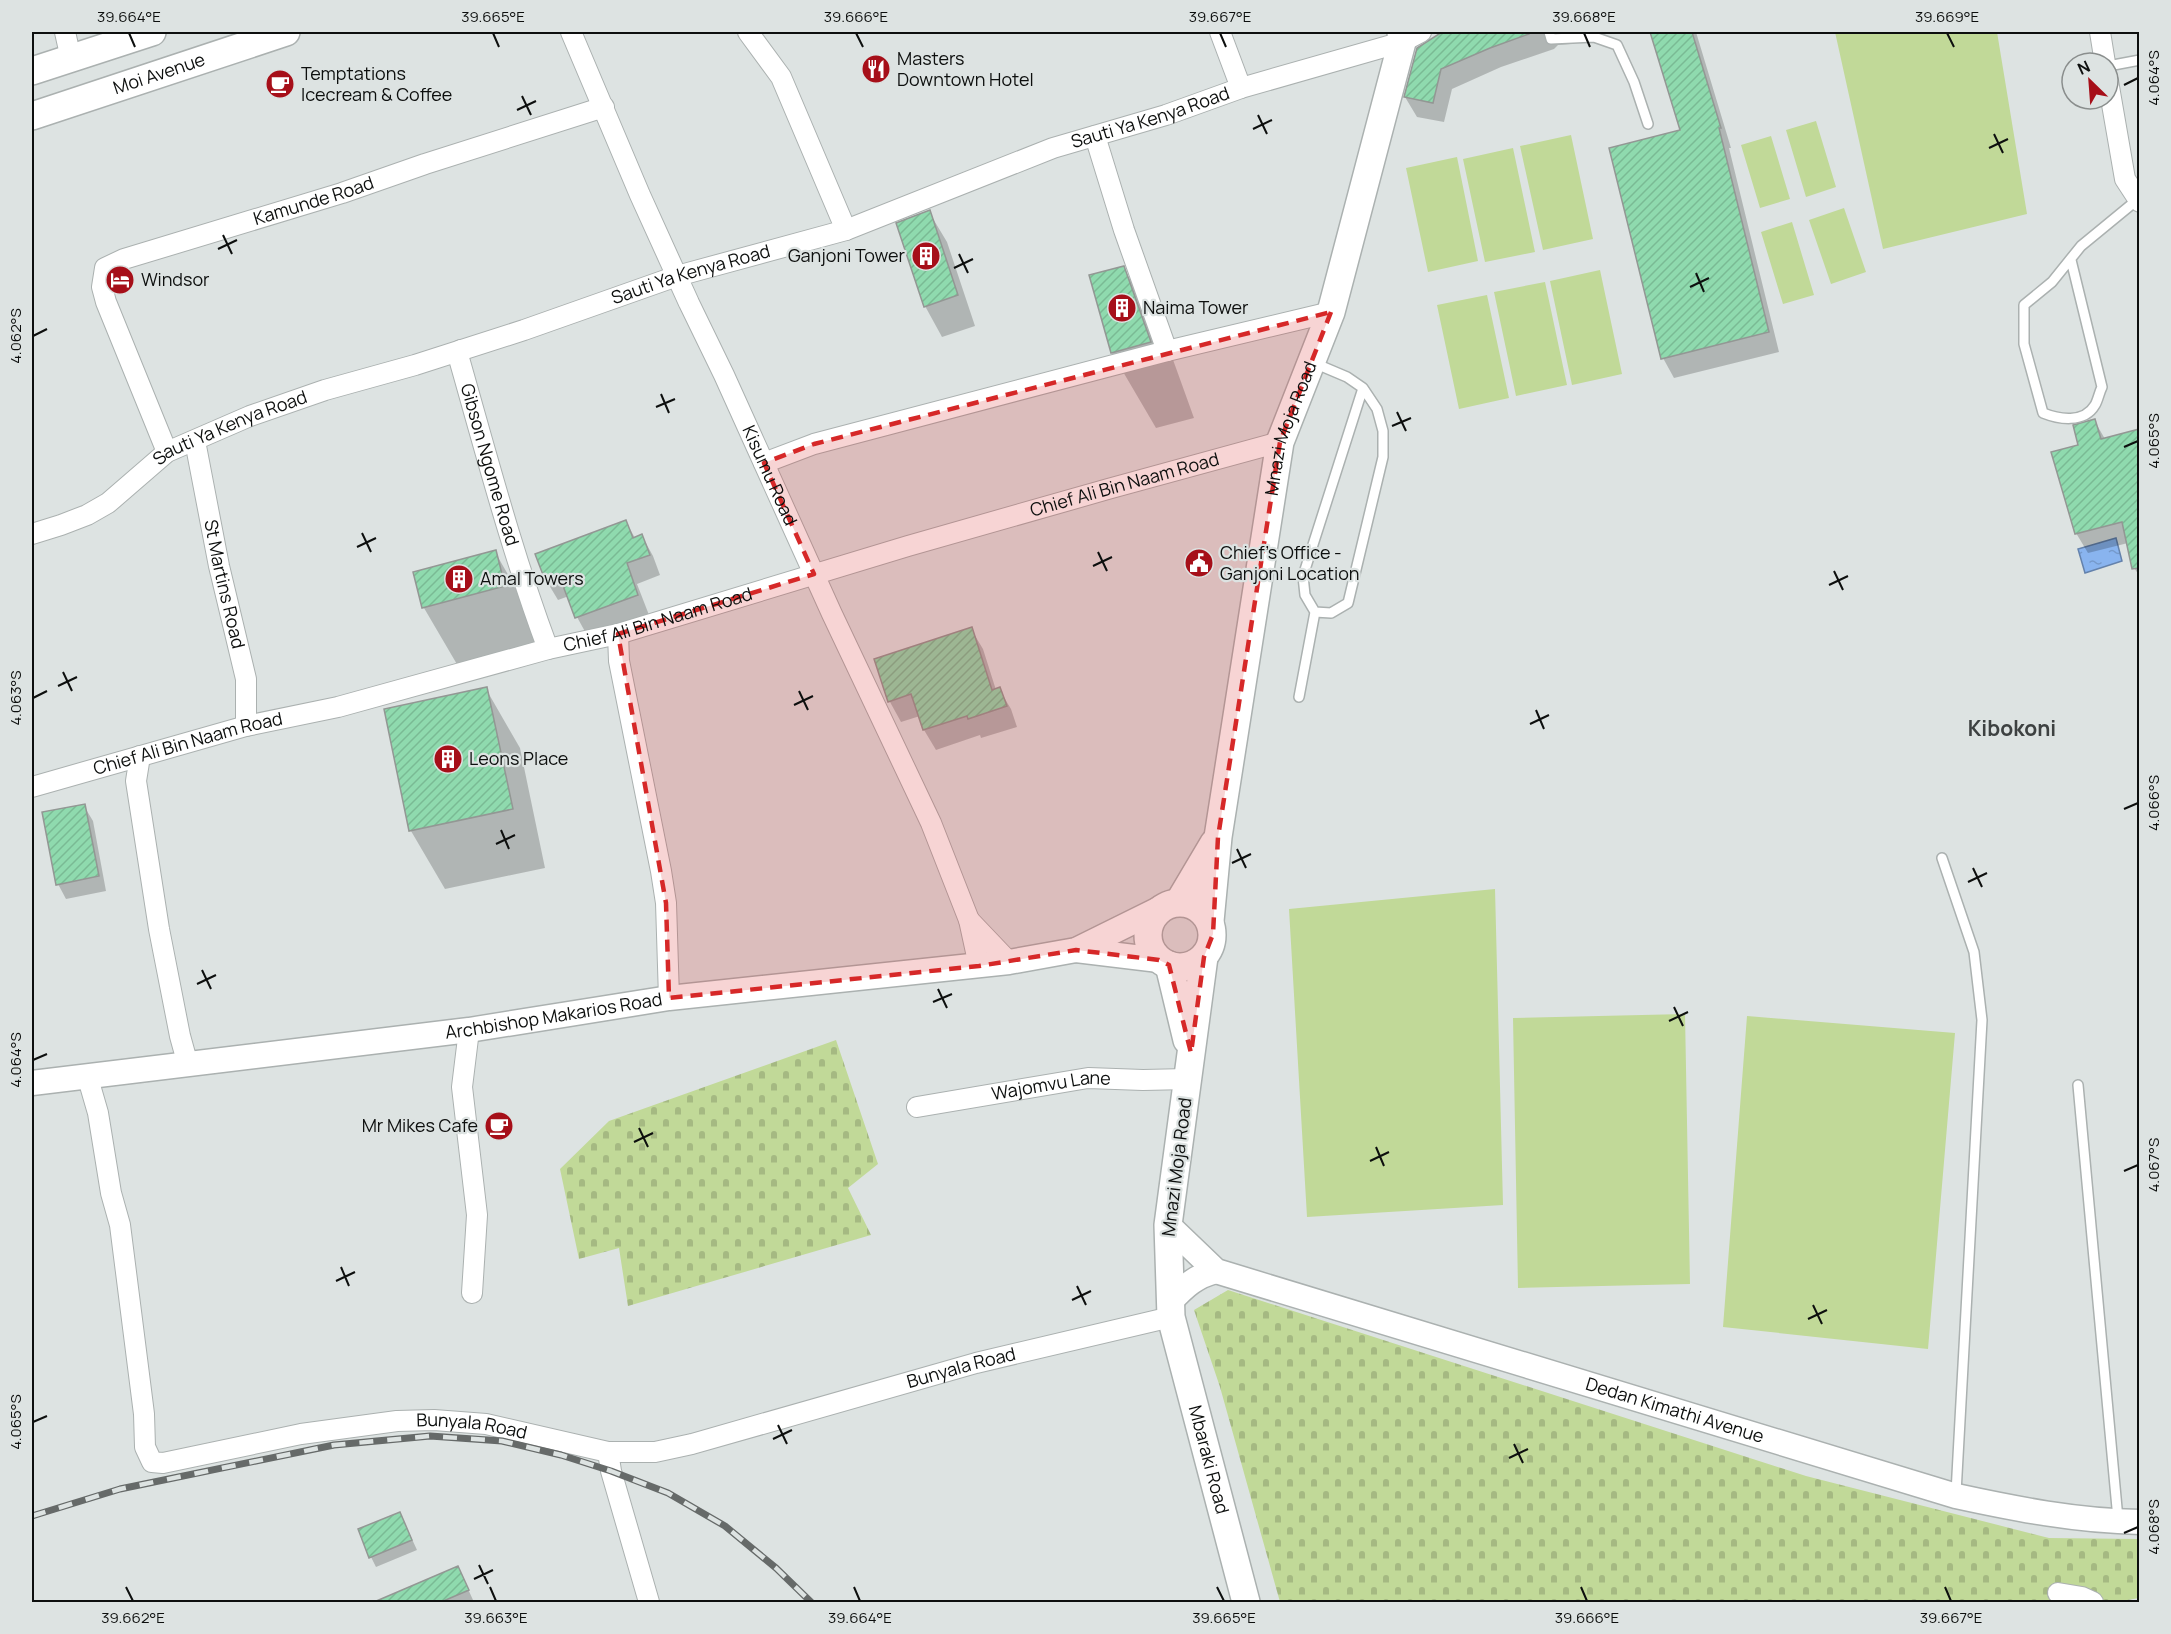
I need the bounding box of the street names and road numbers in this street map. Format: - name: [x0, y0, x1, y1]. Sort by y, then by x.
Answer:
- street label: Moi Avenue: [110, 47, 208, 99]
- street label: Sauti Ya Kenya Road: [1068, 80, 1232, 153]
- street label: Kamunde Road: [250, 170, 377, 230]
- street label: Sauti Ya Kenya Road: [608, 238, 773, 309]
- street label: Mnazi Moja Road: [1259, 357, 1322, 497]
- street label: Gibson Ngome Road: [456, 381, 525, 548]
- street label: Sauti Ya Kenya Road: [147, 384, 310, 470]
- street label: Kisumu Road: [737, 421, 803, 529]
- street label: Chief Ali Bin Naam Road: [1027, 446, 1222, 522]
- street label: St Martins Road: [199, 517, 251, 651]
- street label: Chief Ali Bin Naam Road: [561, 581, 755, 656]
- street label: Chief Ali Bin Naam Road: [90, 706, 285, 780]
- street label: Archbishop Makarios Road: [444, 986, 664, 1044]
- street label: Wajomvu Lane: [990, 1065, 1111, 1105]
- street label: Mnazi Moja Road: [1156, 1096, 1196, 1238]
- street label: Bunyala Road: [904, 1341, 1018, 1393]
- street label: Dedan Kimathi Avenue: [1583, 1371, 1767, 1448]
- street label: Mbaraki Road: [1184, 1403, 1235, 1516]
- street label: Bunyala Road: [416, 1407, 530, 1444]

